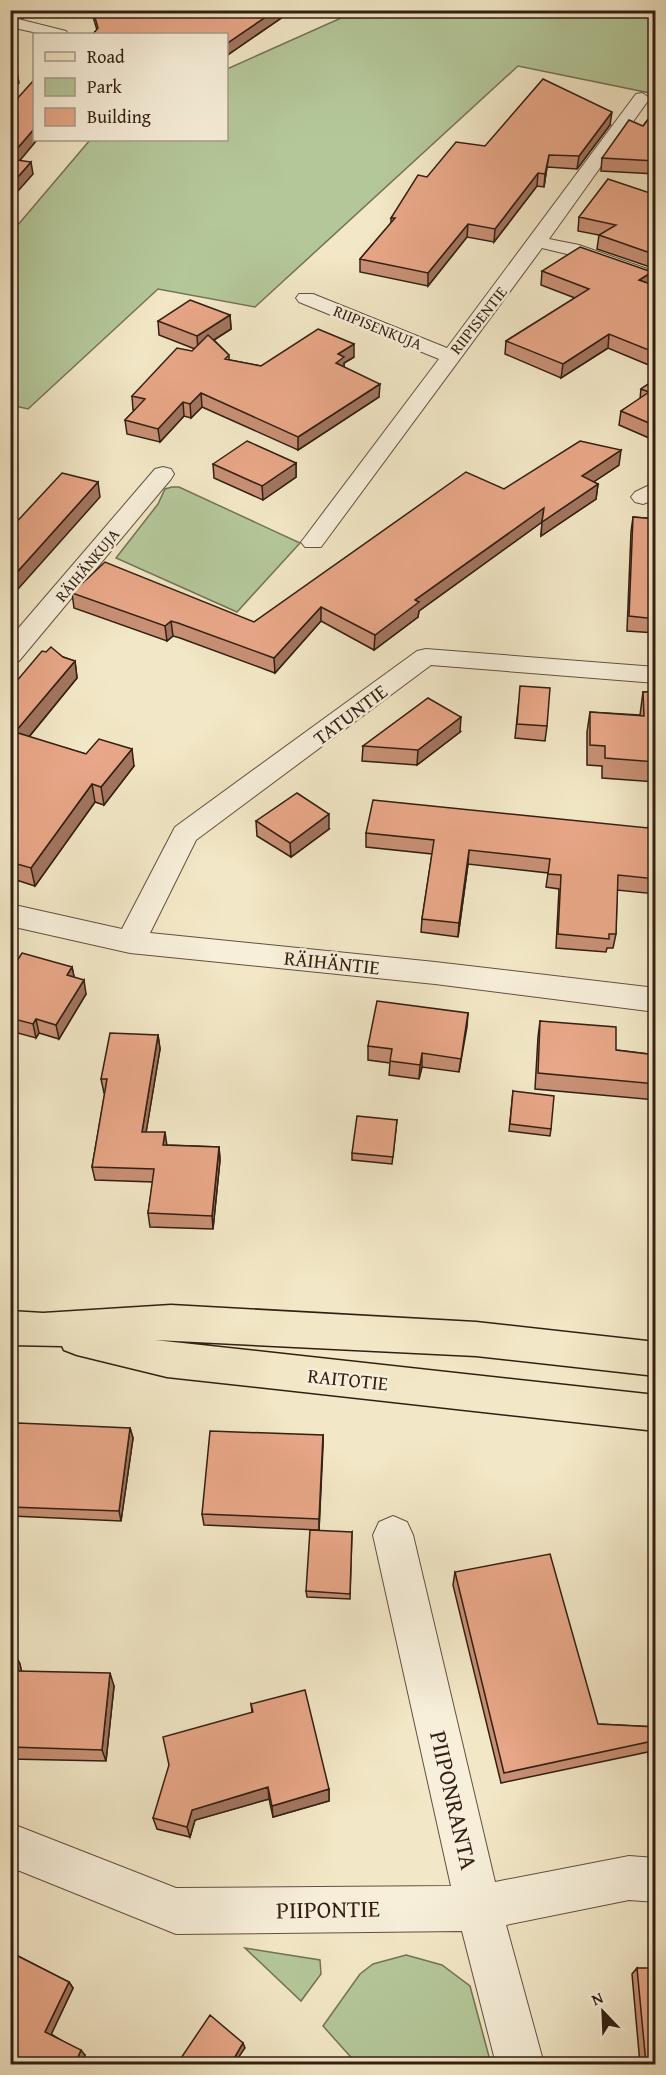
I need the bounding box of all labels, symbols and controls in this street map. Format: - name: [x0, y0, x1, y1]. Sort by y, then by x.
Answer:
- legend: [33, 33, 228, 141]
- text: Road: [87, 43, 125, 70]
- text: Park: [87, 73, 123, 100]
- text: Building: [87, 103, 151, 130]
- street label: RIIPISENTIE: [444, 281, 512, 359]
- street label: RIIPISENKUJA: [330, 298, 426, 356]
- street label: RÄIHÄNKUJA: [49, 523, 125, 607]
- street label: TATUNTIE: [307, 677, 393, 751]
- street label: RÄIHÄNTIE: [283, 943, 381, 981]
- street label: RAITOTIE: [306, 1360, 390, 1398]
- street label: PIIPONRANTA: [421, 1727, 487, 1873]
- street label: PIIPONTIE: [276, 1891, 380, 1927]
- north arrow: [573, 1982, 633, 2042]
- text: N: [588, 1985, 607, 2011]

